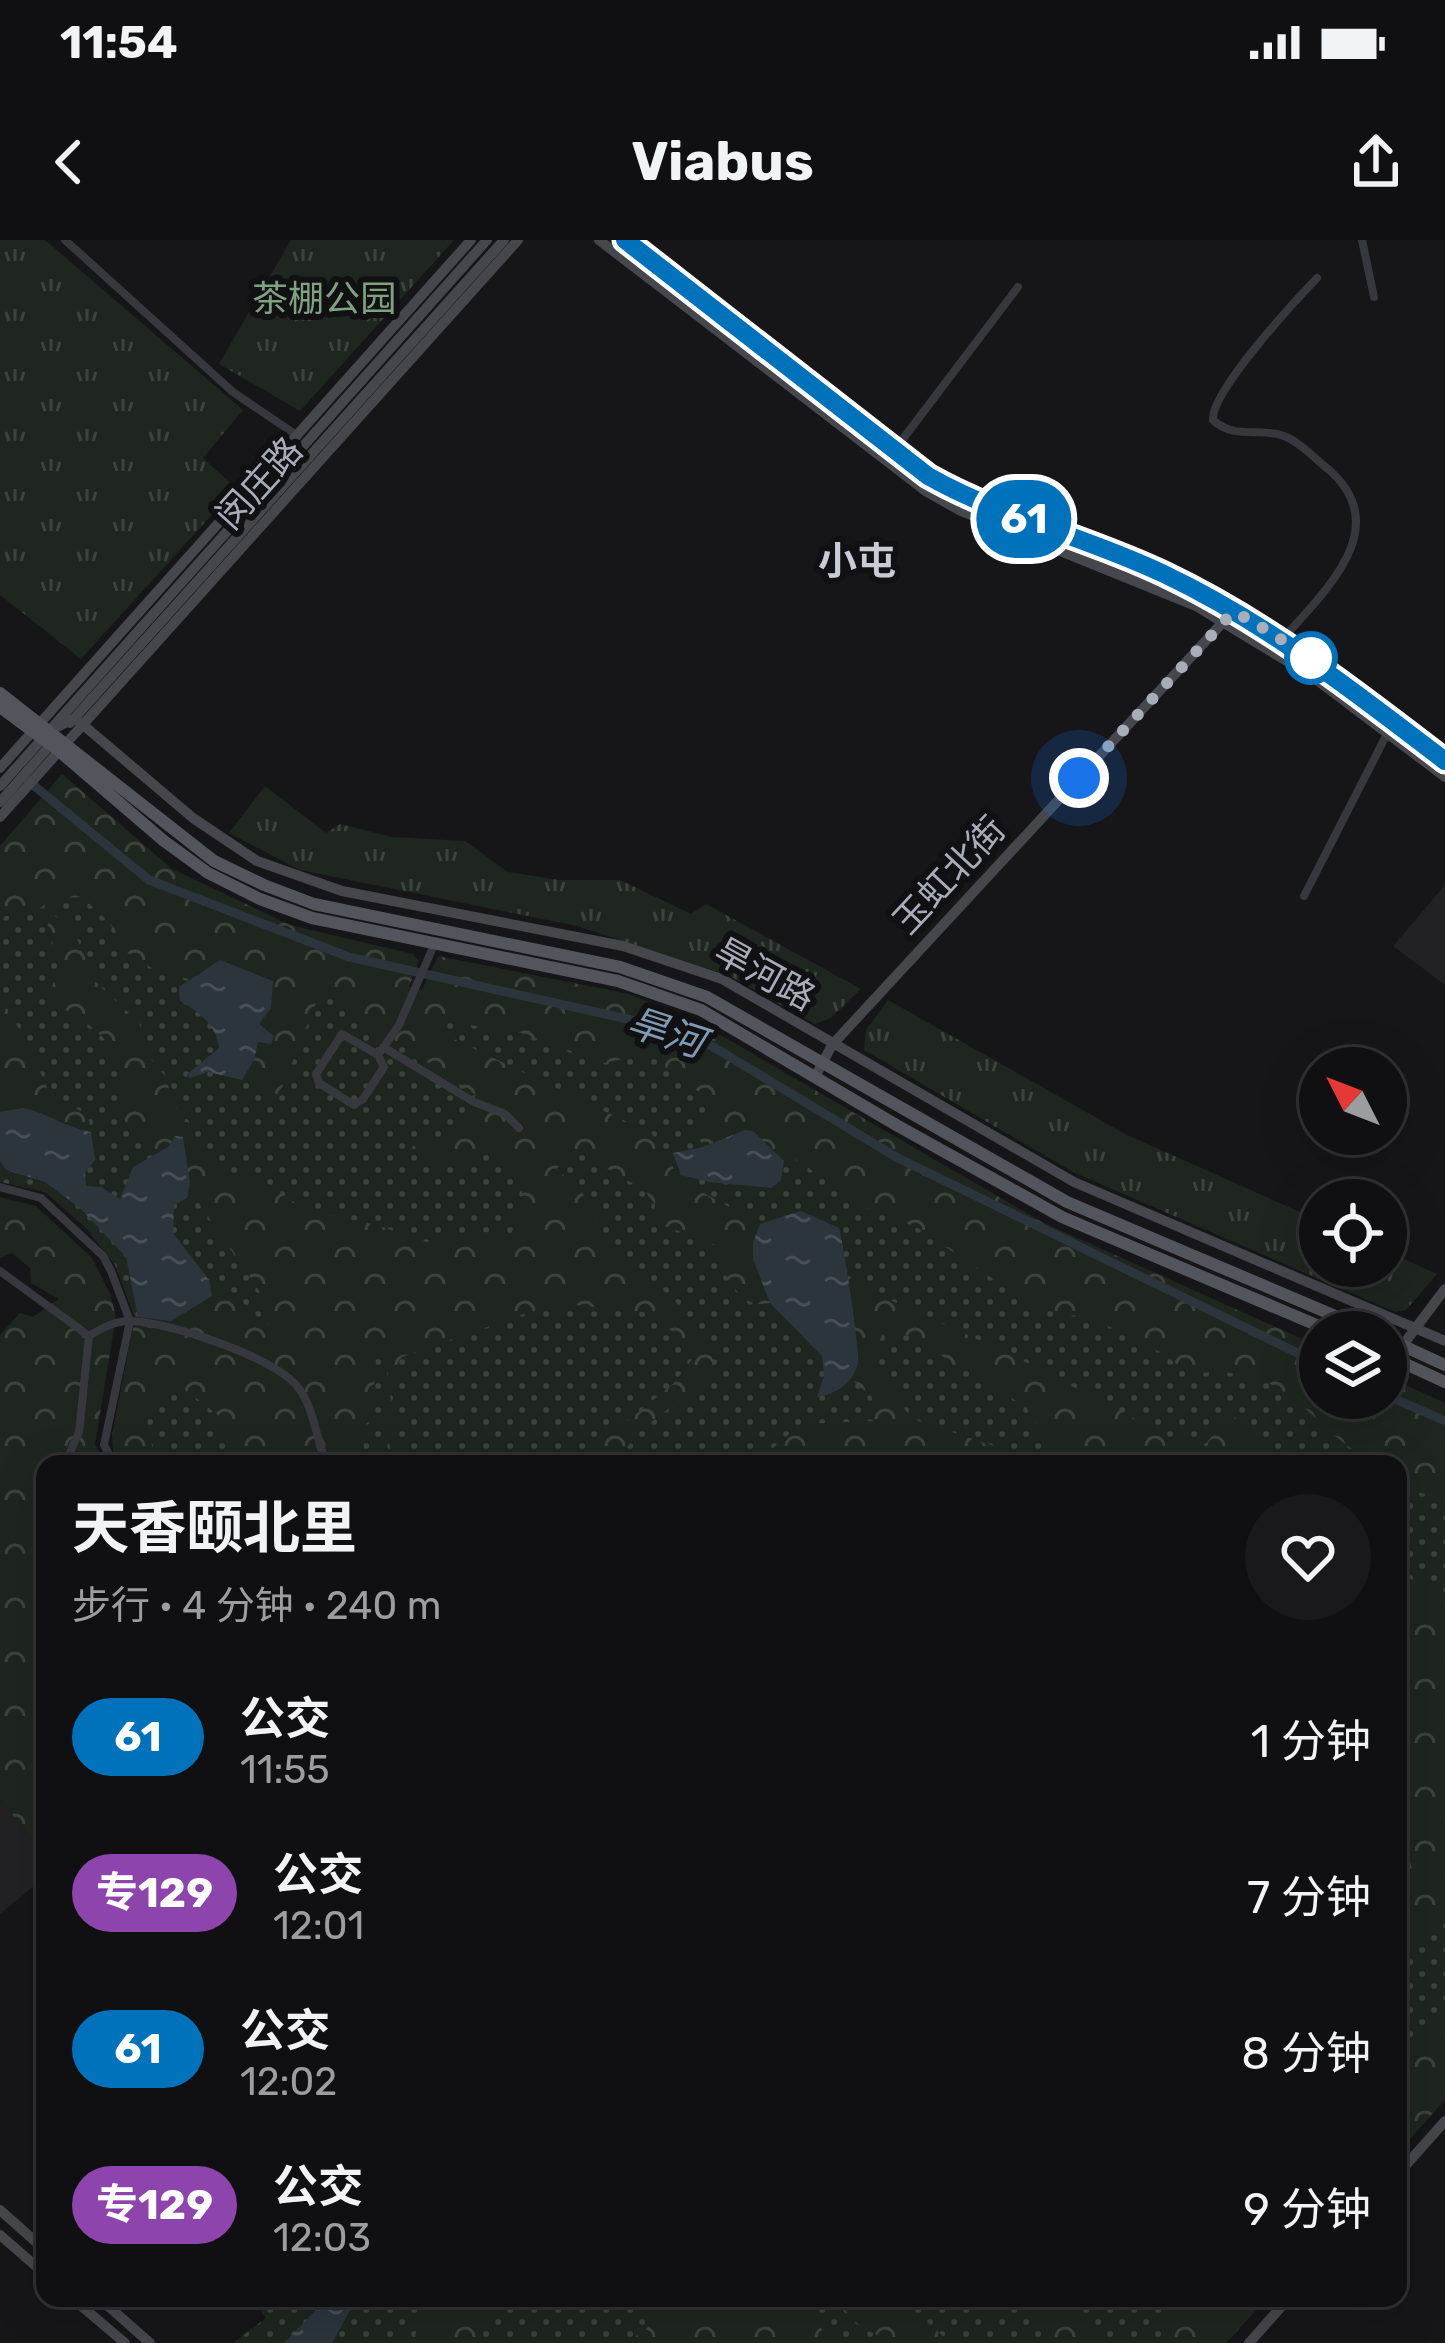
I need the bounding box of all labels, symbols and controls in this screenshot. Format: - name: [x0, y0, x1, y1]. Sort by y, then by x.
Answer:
- text: 11:54: [60, 16, 178, 69]
- icon: back: [36, 129, 102, 195]
- icon: share: [1343, 129, 1409, 195]
- text: Viabus: [631, 130, 814, 194]
- park label: 茶棚公园: [252, 277, 396, 320]
- street label: 闵庄路: [207, 428, 311, 538]
- line badge: 61: [970, 480, 1078, 558]
- text: 61: [1000, 494, 1048, 544]
- district label: 小屯: [818, 539, 896, 585]
- unlabelled marker: [1286, 633, 1336, 683]
- your location: [1049, 748, 1109, 808]
- street label: 玉虹北街: [884, 808, 1014, 942]
- street label: 旱河路: [707, 929, 823, 1019]
- water label: 旱河: [622, 999, 717, 1069]
- north arrow: [1299, 1047, 1407, 1155]
- map controls: [1299, 1047, 1407, 1419]
- button: locate: [1299, 1179, 1407, 1287]
- button: layers: [1299, 1311, 1407, 1419]
- button: heart: [1245, 1494, 1371, 1620]
- text: 天香颐北里: [72, 1495, 357, 1562]
- text: 步行 · 4 分钟 · 240 m: [72, 1583, 441, 1629]
- text: 公交: [240, 1692, 330, 1745]
- text: 61: [114, 1712, 162, 1762]
- text: 1 分钟: [1251, 1715, 1371, 1768]
- text: 11:55: [240, 1747, 330, 1793]
- text: 公交: [273, 1848, 363, 1901]
- text: 专129: [96, 1868, 213, 1918]
- text: 7 分钟: [1247, 1871, 1371, 1924]
- text: 12:01: [273, 1903, 364, 1949]
- text: 公交: [240, 2004, 330, 2057]
- text: 61: [114, 2024, 162, 2074]
- text: 8 分钟: [1241, 2027, 1371, 2080]
- text: 12:02: [240, 2059, 337, 2105]
- text: 公交: [273, 2160, 363, 2213]
- text: 专129: [96, 2180, 213, 2230]
- text: 9 分钟: [1243, 2183, 1371, 2236]
- text: 12:03: [273, 2215, 371, 2261]

